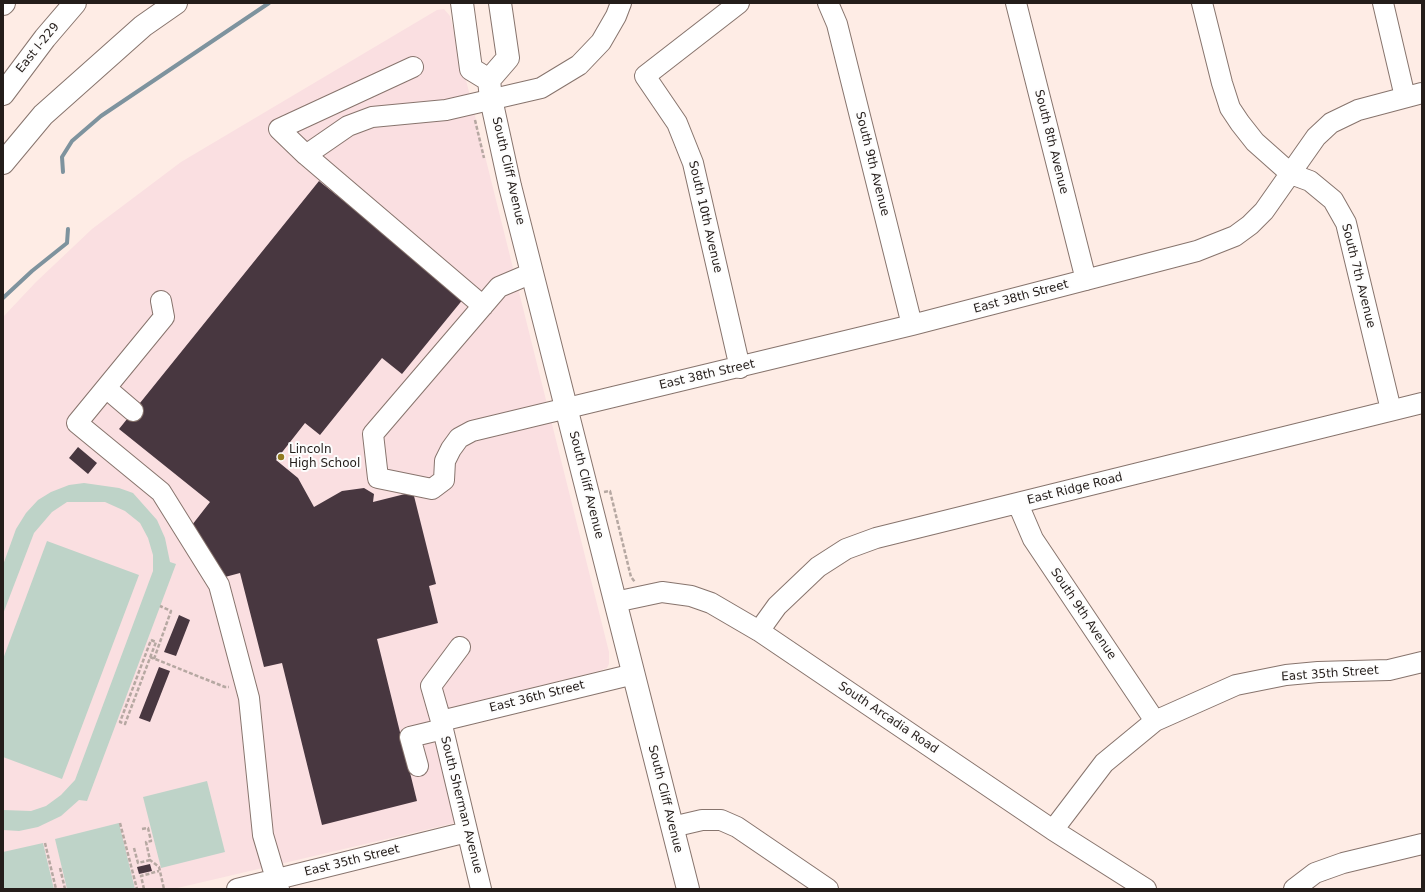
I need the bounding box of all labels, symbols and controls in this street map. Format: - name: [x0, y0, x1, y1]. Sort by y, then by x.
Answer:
- street label: East I-229: [13, 20, 63, 76]
- street label: South 8th Avenue: [1031, 88, 1071, 196]
- street label: South 9th Avenue: [852, 110, 892, 218]
- street label: South Cliff Avenue: [489, 116, 527, 226]
- street label: South 10th Avenue: [685, 160, 725, 274]
- street label: South 7th Avenue: [1338, 222, 1378, 330]
- street label: East 38th Street: [972, 277, 1070, 317]
- street label: East 38th Street: [658, 357, 756, 393]
- street label: South Cliff Avenue: [566, 430, 606, 540]
- place label: Lincoln High School: [289, 443, 360, 471]
- marker: Lincoln High School: [276, 452, 286, 462]
- street label: East Ridge Road: [1026, 470, 1124, 508]
- street label: South 9th Avenue: [1047, 566, 1119, 662]
- street label: East 35th Street: [1281, 663, 1379, 685]
- street label: East 36th Street: [488, 678, 586, 716]
- street label: South Arcadia Road: [835, 679, 941, 757]
- street label: South Sherman Avenue: [437, 735, 485, 875]
- street label: South Cliff Avenue: [645, 744, 685, 854]
- street label: East 35th Street: [303, 842, 401, 880]

